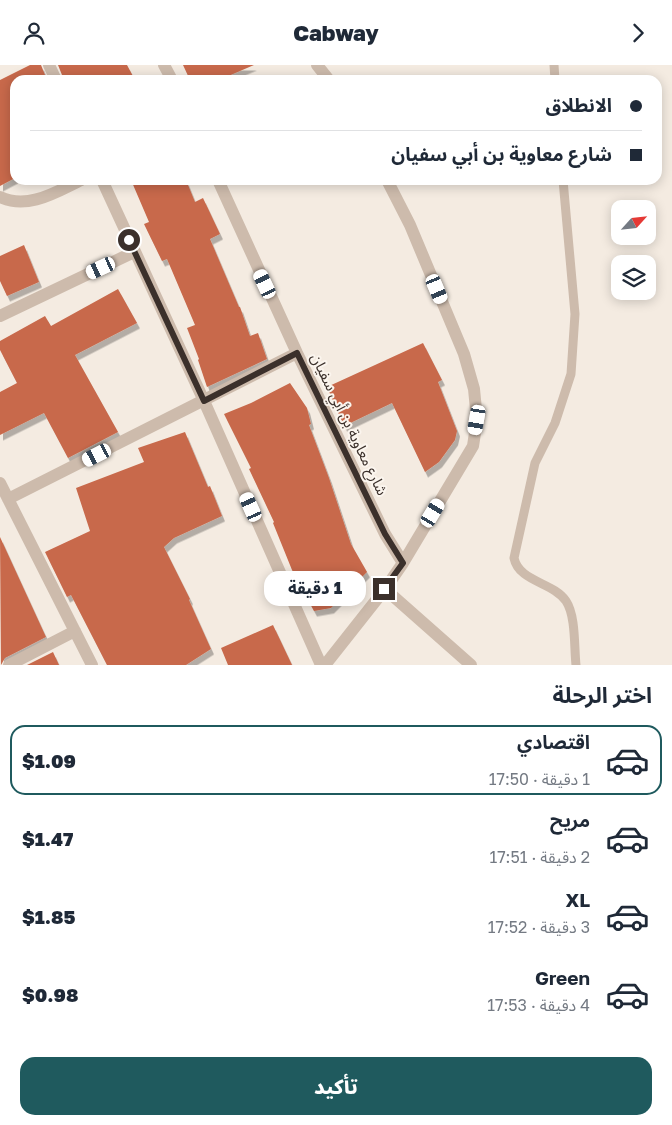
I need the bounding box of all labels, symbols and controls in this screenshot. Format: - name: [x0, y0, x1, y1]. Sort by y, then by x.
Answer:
- icon: person: [20, 19, 48, 47]
- text: Cabway: [293, 19, 379, 46]
- icon: forward: [624, 19, 652, 47]
- text: الانطلاق: [546, 93, 612, 116]
- text: شارع معاوية بن أبي سفيان: [391, 142, 612, 165]
- north arrow: [611, 200, 656, 245]
- map controls: [611, 200, 656, 300]
- route start: [118, 229, 140, 251]
- car: [84, 255, 117, 281]
- button: layers: [611, 255, 656, 300]
- car: [251, 267, 278, 301]
- car: [424, 272, 449, 306]
- street label: شارع معاوية بن أبي سفيان: [304, 350, 392, 500]
- car: [467, 404, 486, 436]
- car: [80, 442, 113, 468]
- car: [238, 490, 263, 524]
- car: [418, 496, 447, 530]
- callout: 1 دقيقة: [264, 571, 366, 607]
- text: 1 دقيقة: [288, 578, 342, 598]
- route end: [373, 578, 395, 600]
- text: اختر الرحلة: [553, 681, 652, 708]
- text: اقتصادي: [517, 730, 590, 753]
- icon: car: [605, 738, 650, 783]
- text: $1.09: [22, 749, 76, 772]
- text: 1 دقيقة · 17:50: [489, 769, 590, 789]
- text: مريح: [550, 808, 590, 831]
- icon: car: [605, 816, 650, 861]
- text: $1.47: [22, 827, 74, 850]
- text: 2 دقيقة · 17:51: [489, 847, 590, 867]
- text: XL: [565, 888, 590, 911]
- icon: car: [605, 894, 650, 939]
- text: $1.85: [22, 905, 75, 928]
- text: 3 دقيقة · 17:52: [488, 917, 590, 937]
- text: Green: [535, 966, 590, 989]
- icon: car: [605, 972, 650, 1017]
- text: $0.98: [22, 983, 78, 1006]
- text: 4 دقيقة · 17:53: [487, 995, 590, 1015]
- button: تأكيد: [20, 1057, 652, 1115]

